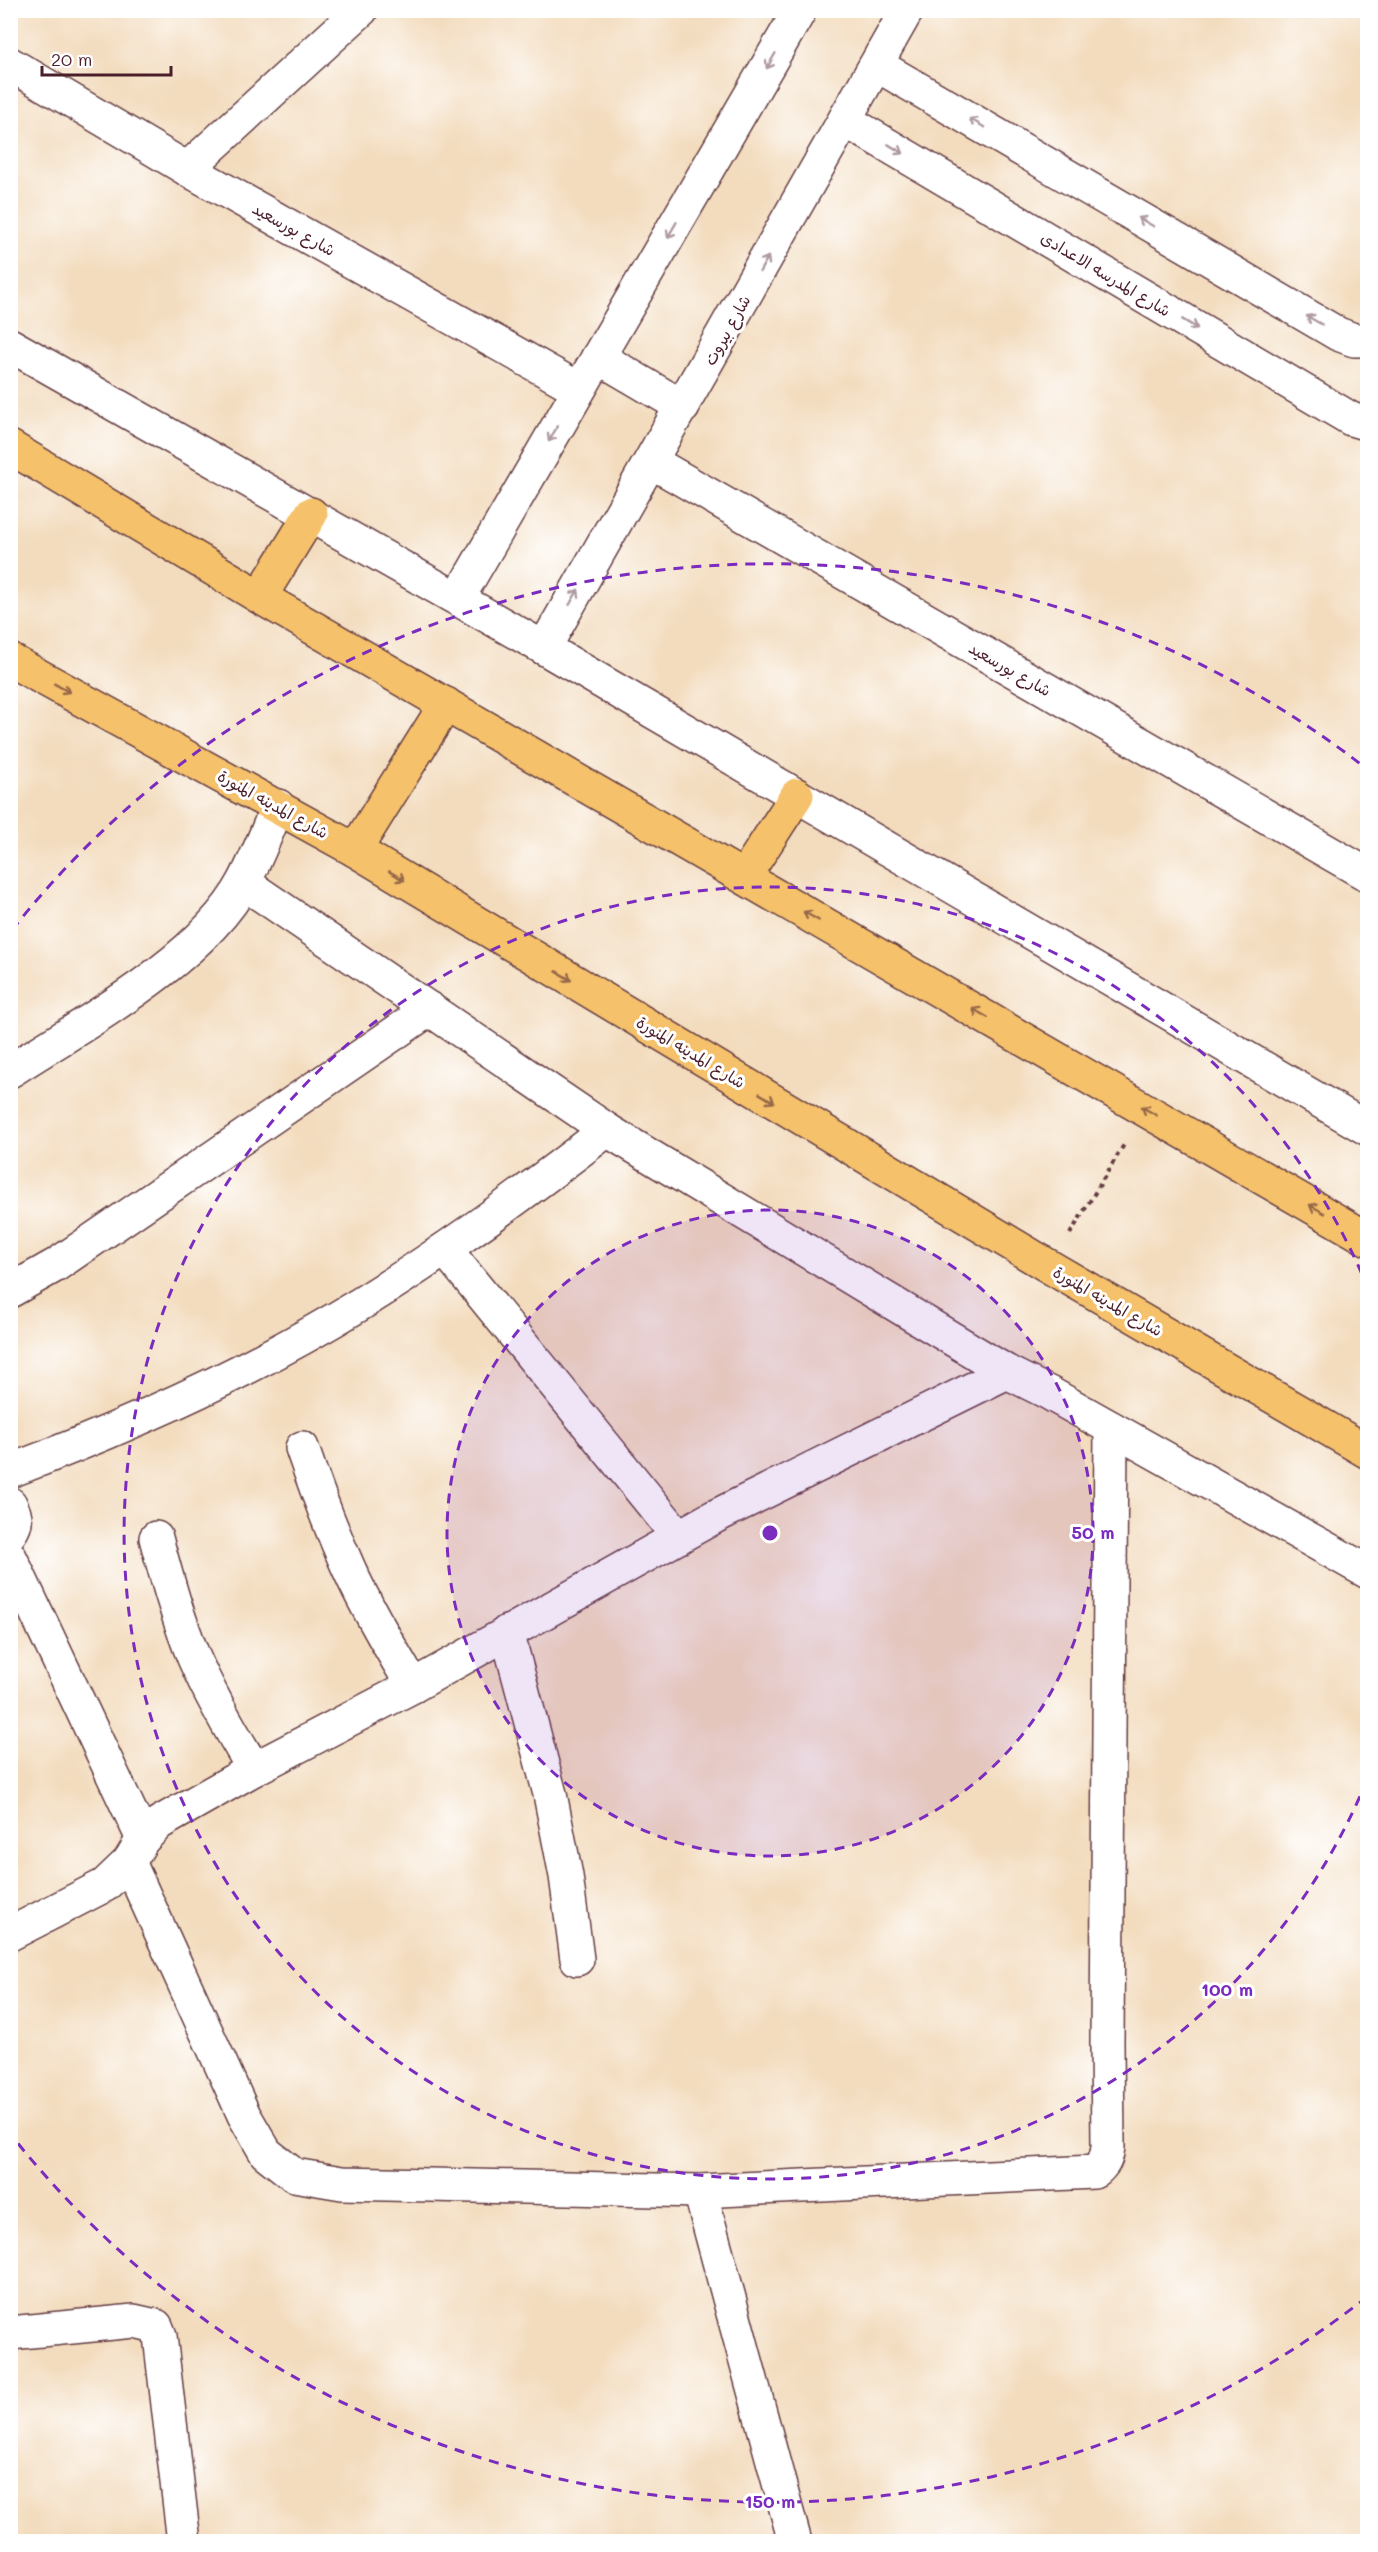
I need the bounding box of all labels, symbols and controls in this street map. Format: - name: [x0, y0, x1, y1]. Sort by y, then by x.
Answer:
- scale bar: [42, 39, 171, 77]
- text: 20 m: [51, 47, 92, 71]
- one-way arrow: [764, 52, 776, 69]
- one-way arrow: [969, 117, 986, 129]
- one-way arrow: [887, 144, 904, 156]
- street label: شارع بورسعيد: [248, 197, 339, 262]
- one-way arrow: [1137, 215, 1154, 227]
- one-way arrow: [666, 221, 678, 238]
- street label: شارع المدرسه الاعدادى: [1037, 227, 1175, 322]
- one-way arrow: [759, 255, 770, 273]
- street label: شارع بيروت: [699, 291, 756, 370]
- one-way arrow: [1306, 314, 1323, 326]
- one-way arrow: [1181, 318, 1198, 330]
- one-way arrow: [547, 425, 559, 442]
- one-way arrow: [568, 589, 580, 606]
- street label: شارع بورسعيد: [964, 637, 1055, 702]
- one-way arrow: [53, 682, 70, 694]
- street label: شارع المدينه المنورة: [213, 765, 332, 844]
- one-way arrow: [388, 870, 405, 882]
- one-way arrow: [803, 910, 820, 922]
- one-way arrow: [555, 970, 572, 982]
- one-way arrow: [972, 1007, 989, 1019]
- street label: شارع المدينه المنورة: [632, 1011, 749, 1094]
- one-way arrow: [758, 1092, 775, 1104]
- one-way arrow: [1141, 1105, 1158, 1117]
- one-way arrow: [1309, 1203, 1326, 1215]
- street label: شارع المدينه المنورة: [1049, 1261, 1167, 1342]
- text: 50 m: [1072, 1520, 1114, 1544]
- centre of rings: [760, 1523, 780, 1543]
- text: 100 m: [1201, 1977, 1253, 2001]
- text: 150 m: [745, 2489, 795, 2513]

